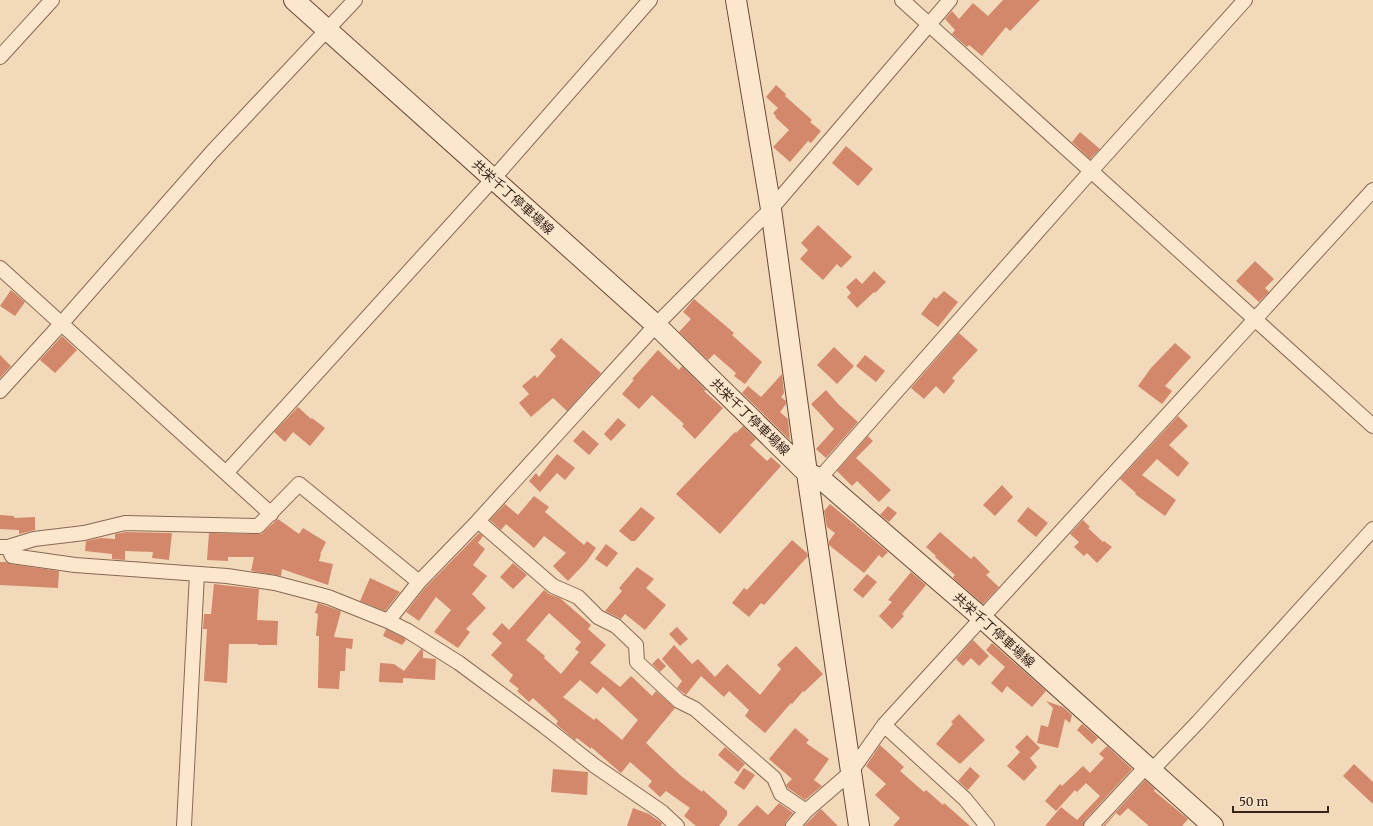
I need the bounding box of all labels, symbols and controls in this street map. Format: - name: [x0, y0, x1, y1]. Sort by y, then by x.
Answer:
- street label: 共栄千丁停車場線: [469, 156, 557, 238]
- street label: 共栄千丁停車場線: [707, 375, 793, 459]
- street label: 共栄千丁停車場線: [950, 589, 1038, 671]
- scale bar: [1233, 788, 1328, 814]
- text: 50 m: [1239, 794, 1268, 809]

